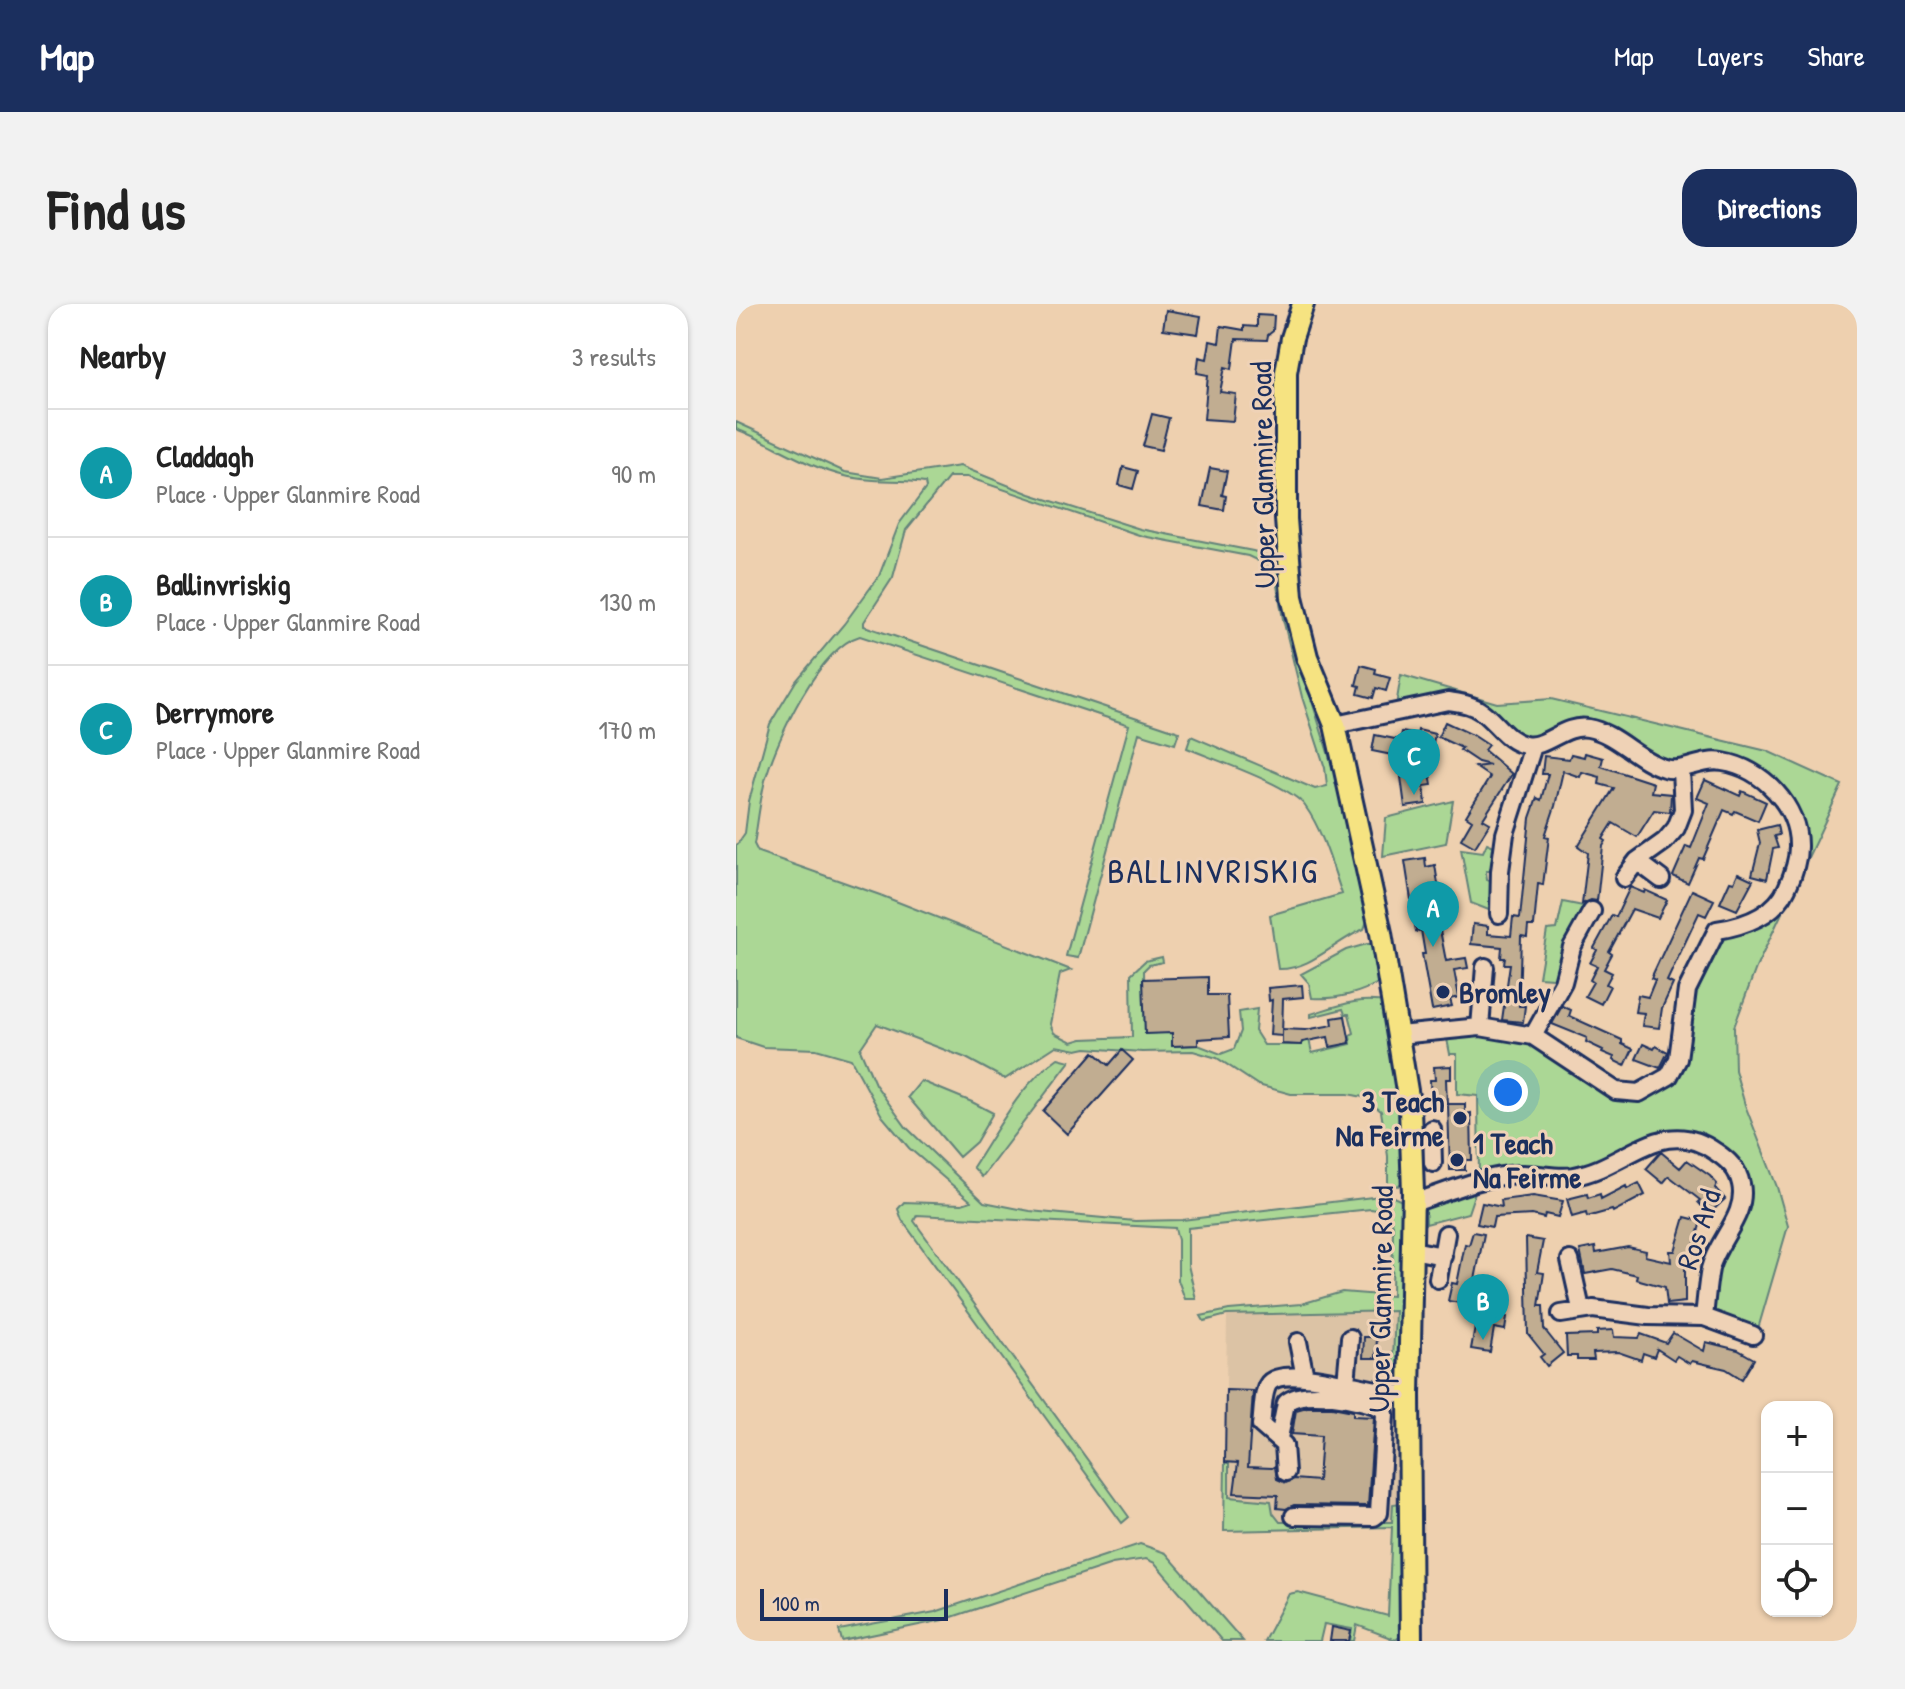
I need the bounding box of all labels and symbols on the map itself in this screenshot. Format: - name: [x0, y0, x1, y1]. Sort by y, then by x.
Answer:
- street label: Upper Glanmire Road: [1240, 361, 1284, 589]
- pin: C: [1388, 729, 1440, 795]
- district label: BALLINVRISKIG: [1107, 848, 1319, 894]
- pin: A: [1407, 881, 1459, 947]
- place label: Bromley: [1459, 972, 1551, 1013]
- marker: Bromley: [1434, 983, 1452, 1001]
- your location: [1488, 1072, 1528, 1112]
- place label: 3 Teach Na Feirme: [1336, 1081, 1444, 1155]
- marker: 3 Teach Na Feirme: [1451, 1109, 1469, 1127]
- place label: 1 Teach Na Feirme: [1473, 1123, 1581, 1197]
- marker: 1 Teach Na Feirme: [1448, 1151, 1466, 1169]
- street label: Ros Ard: [1666, 1184, 1730, 1274]
- street label: Upper Glanmire Road: [1358, 1185, 1402, 1413]
- pin: B: [1457, 1274, 1509, 1340]
- scale bar: [760, 1585, 948, 1621]

